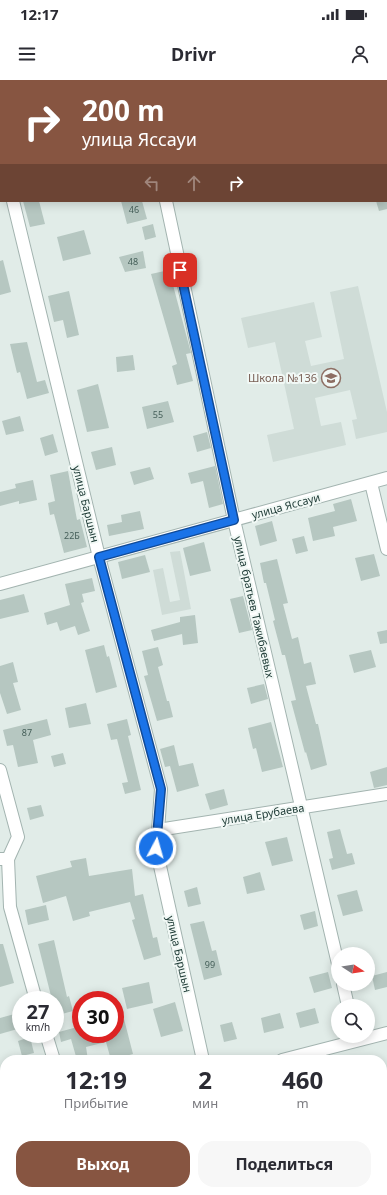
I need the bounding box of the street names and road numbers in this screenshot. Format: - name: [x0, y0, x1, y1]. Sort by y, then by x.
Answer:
- street label: улица Баршын: [70, 464, 103, 544]
- street label: улица Яссауи: [250, 489, 322, 522]
- street label: улица братьев Тажибаевых: [231, 534, 278, 680]
- street label: улица Ерубаева: [221, 800, 305, 827]
- street label: улица Баршын: [163, 914, 196, 994]

